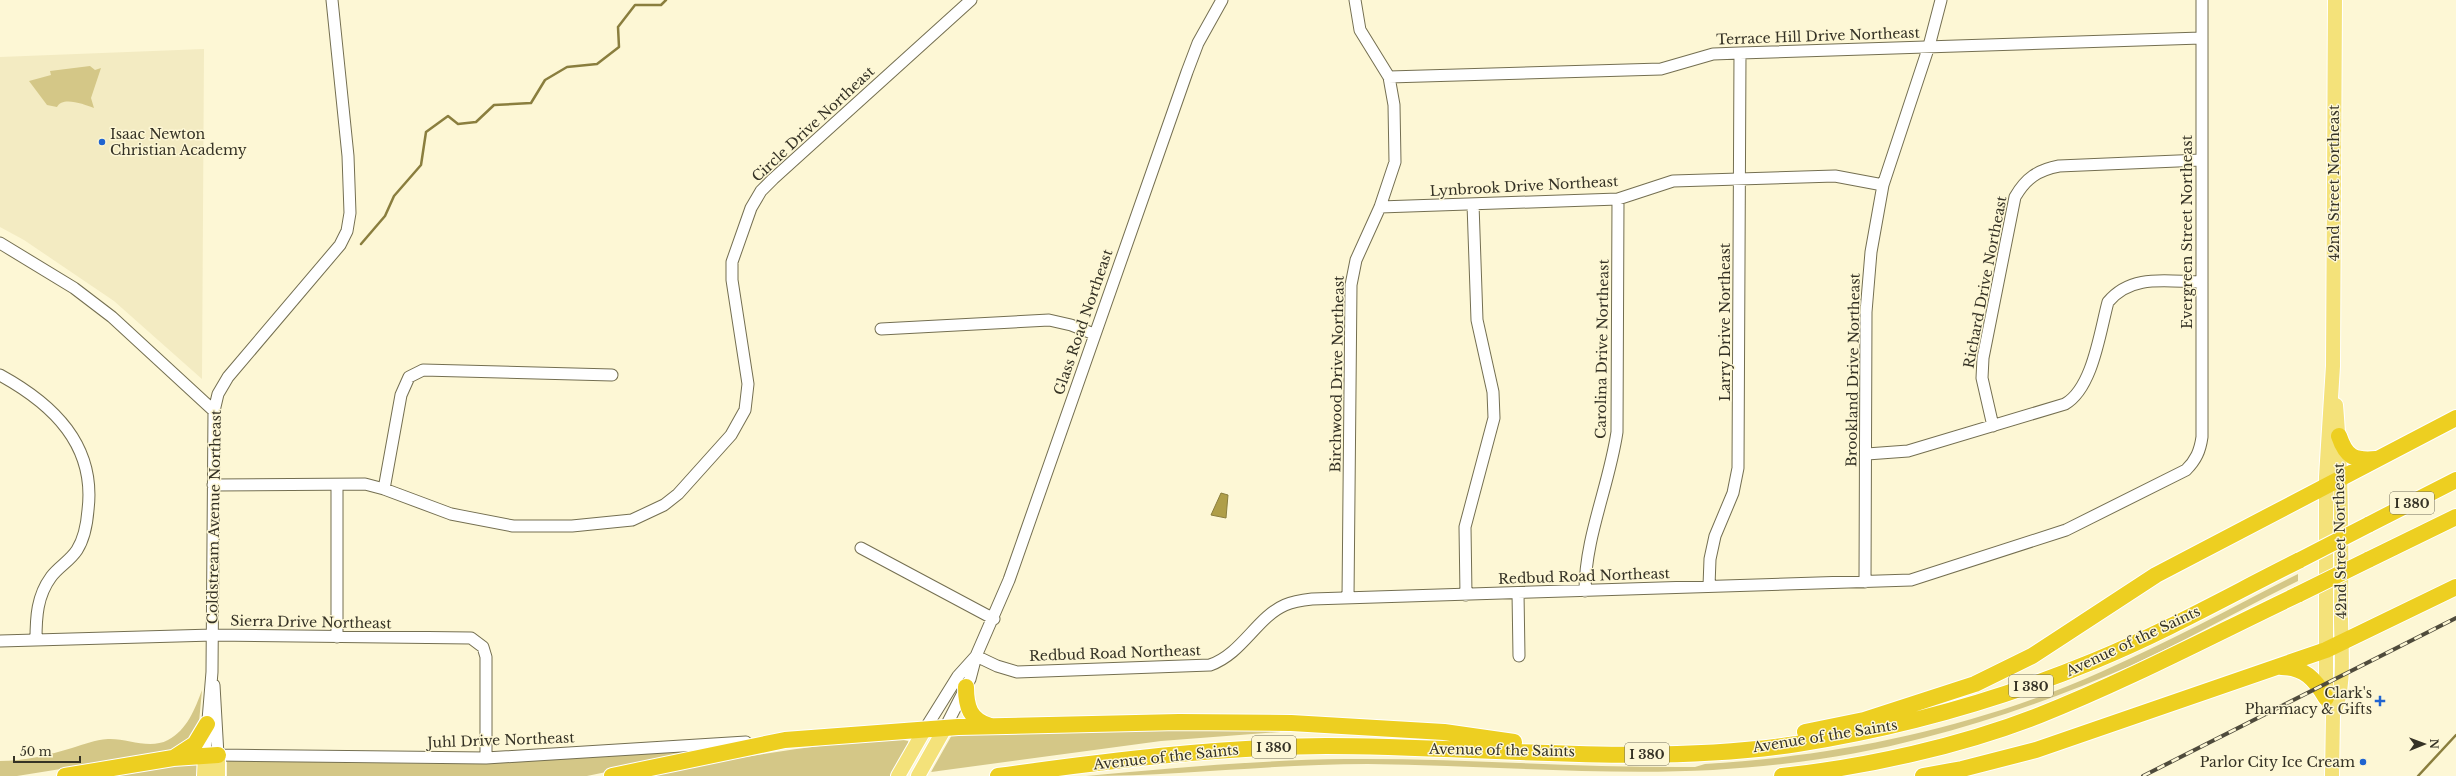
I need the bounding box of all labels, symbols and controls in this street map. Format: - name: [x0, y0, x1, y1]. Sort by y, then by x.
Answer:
- street label: Terrace Hill Drive Northeast: [1716, 23, 1921, 49]
- street label: Circle Drive Northeast: [748, 62, 879, 185]
- street label: 42nd Street Northeast: [2325, 104, 2343, 261]
- place label: Isaac Newton Christian Academy: [110, 125, 247, 159]
- street label: Evergreen Street Northeast: [2178, 134, 2196, 329]
- marker: Isaac Newton Christian Academy: [97, 137, 107, 147]
- street label: Lynbrook Drive Northeast: [1429, 172, 1619, 200]
- street label: Richard Drive Northeast: [1959, 194, 2011, 370]
- street label: Larry Drive Northeast: [1716, 242, 1734, 401]
- street label: Glass Road Northeast: [1050, 246, 1117, 397]
- street label: Carolina Drive Northeast: [1591, 258, 1613, 439]
- street label: Brookland Drive Northeast: [1842, 272, 1864, 467]
- street label: Birchwood Drive Northeast: [1326, 275, 1348, 473]
- street label: Coldstream Avenue Northeast: [203, 409, 225, 624]
- street label: 42nd Street Northeast: [2330, 462, 2350, 619]
- road number: I 380: [2390, 492, 2434, 514]
- street label: Redbud Road Northeast: [1498, 564, 1671, 588]
- street label: Avenue of the Saints: [2062, 602, 2203, 680]
- street label: Sierra Drive Northeast: [230, 612, 392, 632]
- street label: Redbud Road Northeast: [1029, 641, 1202, 665]
- road number: I 380: [2009, 675, 2053, 697]
- place label: Clark's Pharmacy & Gifts: [2245, 684, 2372, 718]
- marker: Clark's Pharmacy & Gifts: [2375, 696, 2385, 706]
- street label: Avenue of the Saints: [1750, 716, 1899, 756]
- north arrow: [2404, 724, 2444, 764]
- street label: Juhl Drive Northeast: [425, 728, 576, 752]
- road number: I 380: [1252, 736, 1296, 758]
- scale bar: [14, 738, 80, 764]
- text: N: [2427, 739, 2441, 750]
- street label: Avenue of the Saints: [1091, 740, 1240, 774]
- street label: Avenue of the Saints: [1428, 740, 1575, 760]
- road number: I 380: [1625, 743, 1669, 765]
- text: 50 m: [20, 744, 52, 759]
- place label: Parlor City Ice Cream: [2200, 753, 2355, 771]
- marker: Parlor City Ice Cream: [2358, 757, 2368, 767]

